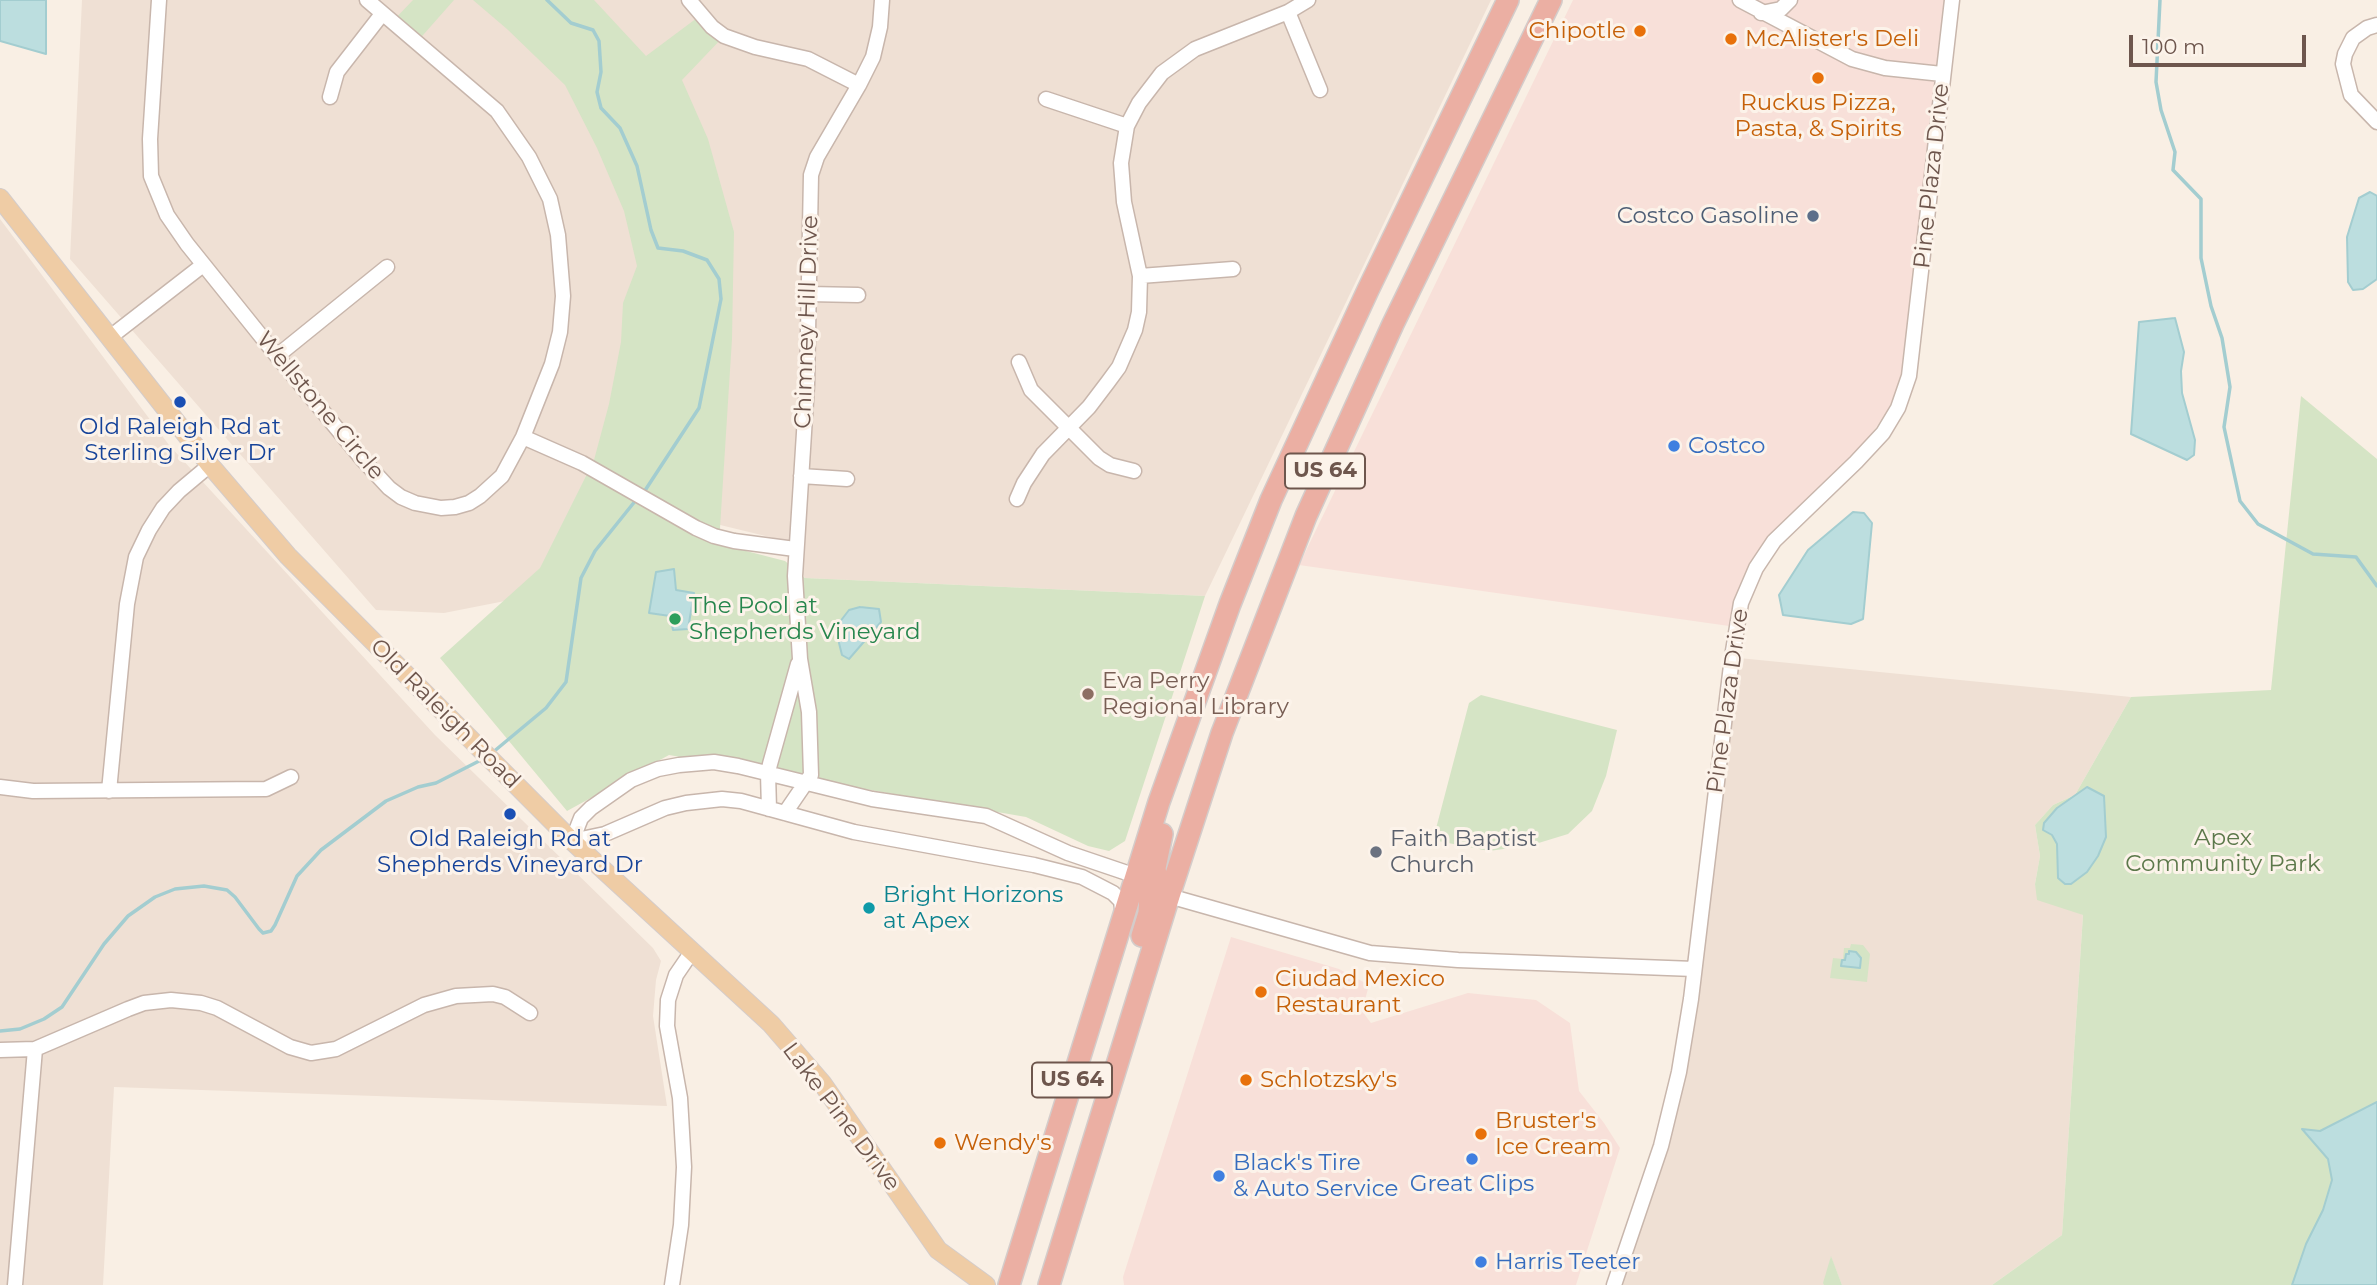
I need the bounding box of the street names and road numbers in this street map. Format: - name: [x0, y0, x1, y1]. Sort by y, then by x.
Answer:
- street label: Pine Plaza Drive: [1909, 82, 1955, 270]
- street label: Chimney Hill Drive: [789, 215, 825, 429]
- street label: Wellstone Circle: [250, 326, 390, 486]
- road number: US 64: [1285, 454, 1365, 489]
- street label: Pine Plaza Drive: [1701, 607, 1755, 795]
- street label: Old Raleigh Road: [364, 633, 526, 795]
- street label: Lake Pine Drive: [776, 1037, 906, 1197]
- road number: US 64: [1032, 1062, 1112, 1098]

